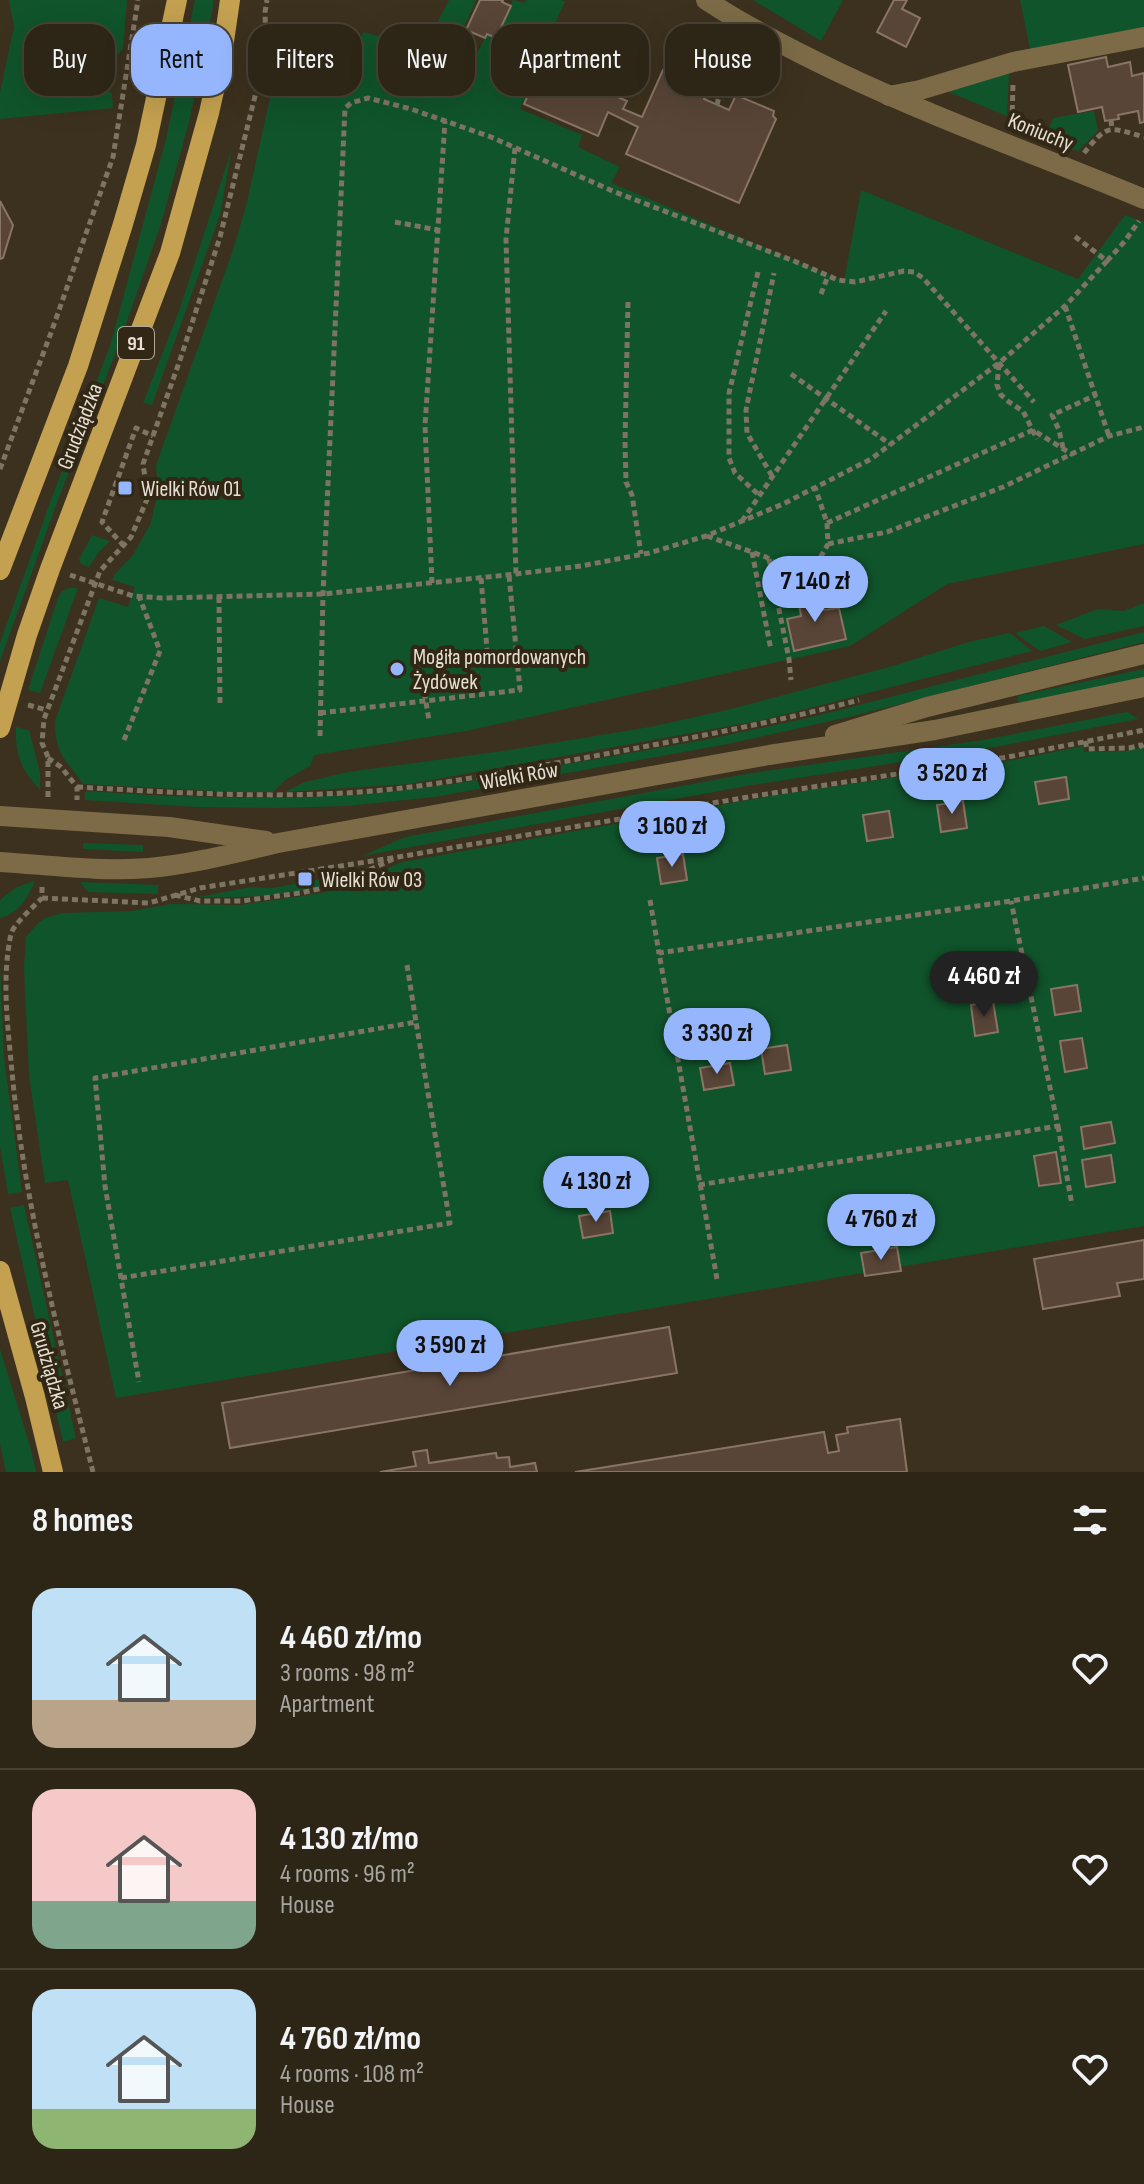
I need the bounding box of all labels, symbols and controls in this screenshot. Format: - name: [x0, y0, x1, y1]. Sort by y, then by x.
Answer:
- chip: Buy: [24, 24, 115, 96]
- chip: Rent: [131, 24, 232, 96]
- chip: Filters: [248, 24, 362, 96]
- chip: New: [378, 24, 475, 96]
- chip: Apartment: [491, 24, 649, 96]
- chip: House: [665, 24, 780, 96]
- street label: Koniuchy: [1004, 107, 1078, 158]
- road number: 91: [118, 327, 154, 359]
- street label: Grudziądzka: [52, 380, 109, 473]
- place label: Wielki Rów 01: [141, 476, 241, 503]
- marker: Wielki Rów 01: [116, 479, 134, 497]
- pin: 7 140 zł: [732, 556, 898, 624]
- text: 7 140 zł: [780, 566, 850, 597]
- place label: Mogiła pomordowanych Żydówek: [413, 644, 586, 696]
- marker: Mogiła pomordowanych Żydówek: [388, 660, 406, 678]
- pin: 3 520 zł: [869, 748, 1035, 816]
- street label: Wielki Rów: [478, 756, 560, 797]
- text: 3 520 zł: [917, 758, 987, 789]
- pin: 3 160 zł: [589, 801, 755, 869]
- text: 3 160 zł: [637, 811, 707, 842]
- place label: Wielki Rów 03: [321, 867, 422, 894]
- marker: Wielki Rów 03: [296, 870, 314, 888]
- pin: 4 460 zł: [901, 951, 1067, 1019]
- text: 4 460 zł: [948, 961, 1020, 992]
- pin: 3 330 zł: [634, 1008, 800, 1076]
- text: 3 330 zł: [682, 1018, 752, 1049]
- pin: 4 130 zł: [513, 1156, 679, 1224]
- text: 4 130 zł: [561, 1166, 631, 1197]
- pin: 4 760 zł: [798, 1194, 964, 1262]
- text: 4 760 zł: [845, 1204, 917, 1235]
- street label: Grudziądzka: [23, 1318, 74, 1412]
- pin: 3 590 zł: [367, 1320, 533, 1388]
- text: 3 590 zł: [414, 1330, 486, 1361]
- icon: filters: [1068, 1498, 1112, 1542]
- text: 8 homes: [32, 1500, 133, 1541]
- text: 4 460 zł/mo: [280, 1617, 422, 1658]
- icon: home: [96, 1620, 192, 1716]
- icon: heart: [1068, 1646, 1112, 1690]
- text: 3 rooms · 98 m²: [280, 1658, 415, 1689]
- text: Apartment: [280, 1689, 374, 1720]
- text: 4 130 zł/mo: [280, 1818, 419, 1859]
- icon: home: [96, 1821, 192, 1917]
- icon: heart: [1068, 1847, 1112, 1891]
- text: 4 rooms · 96 m²: [280, 1859, 415, 1890]
- text: House: [280, 1890, 335, 1921]
- text: 4 760 zł/mo: [280, 2018, 421, 2059]
- icon: home: [96, 2021, 192, 2117]
- icon: heart: [1068, 2047, 1112, 2091]
- text: 4 rooms · 108 m²: [280, 2059, 424, 2090]
- text: House: [280, 2090, 335, 2121]

